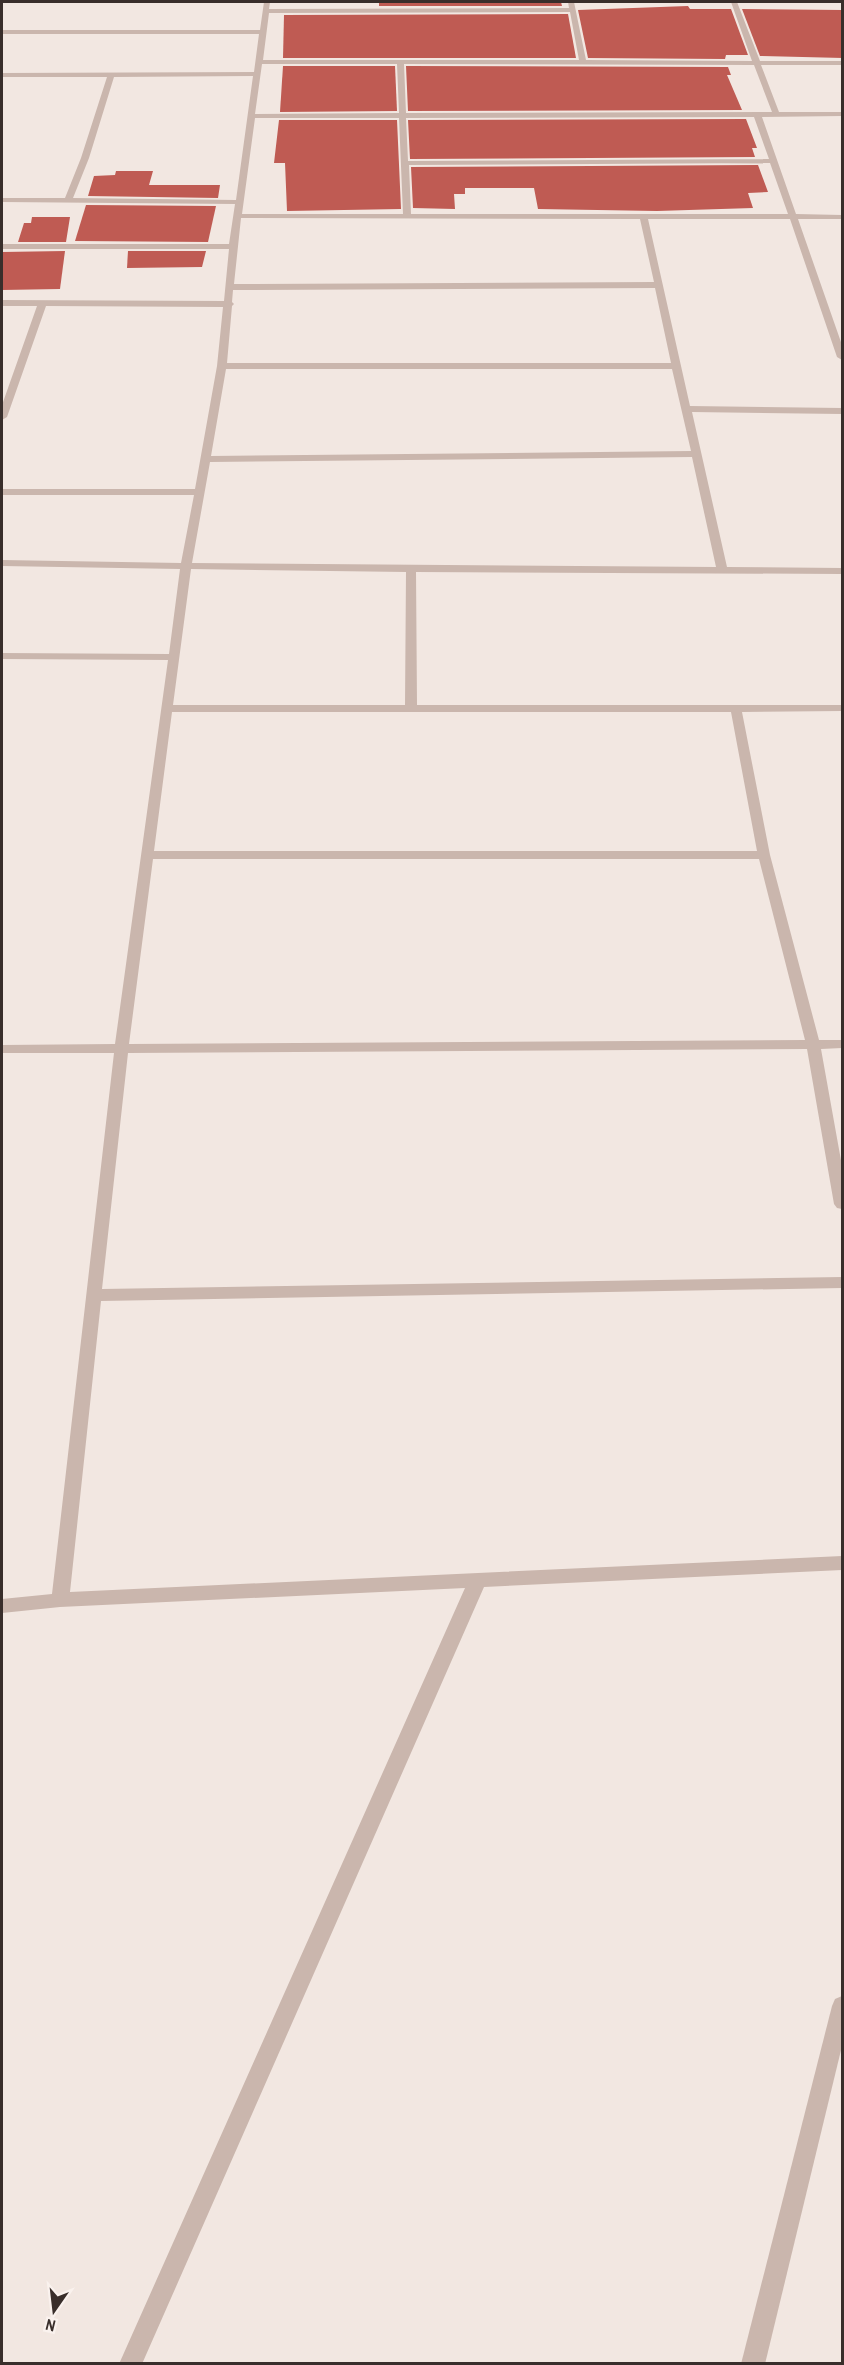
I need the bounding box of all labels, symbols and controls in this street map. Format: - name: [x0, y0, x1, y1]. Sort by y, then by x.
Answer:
- north arrow: [24, 2281, 84, 2341]
- text: N: [43, 2314, 58, 2337]

